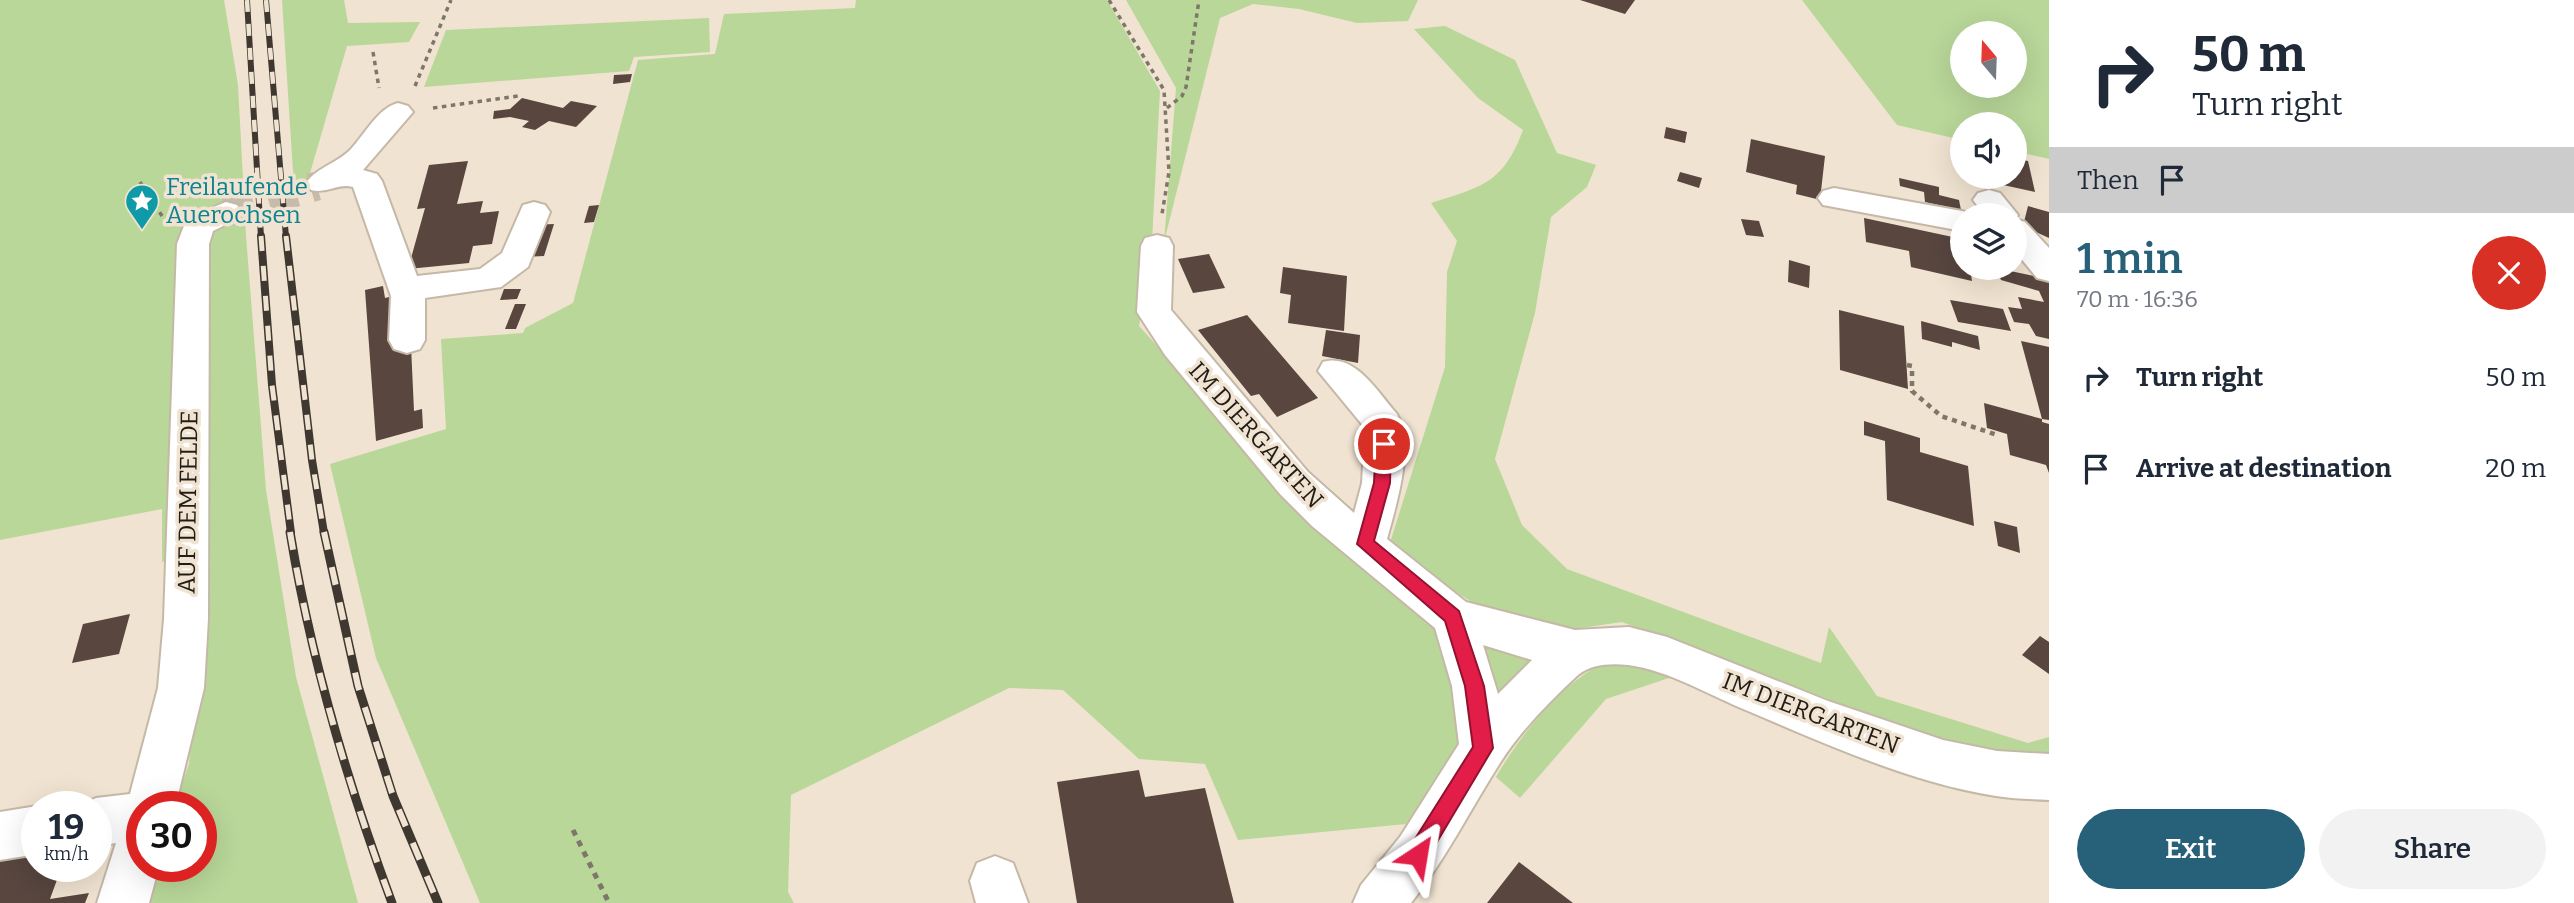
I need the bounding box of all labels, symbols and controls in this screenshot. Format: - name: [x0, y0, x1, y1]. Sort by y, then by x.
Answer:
- north arrow: [1950, 21, 2026, 98]
- map controls: [1950, 21, 2027, 280]
- text: 50 m: [2192, 25, 2305, 84]
- icon: right: [2077, 28, 2168, 119]
- text: Turn right: [2192, 85, 2343, 123]
- button: sound: [1950, 112, 2027, 189]
- icon: arrive: [2153, 161, 2191, 199]
- text: Then: [2077, 165, 2139, 196]
- place label: Freilaufende Auerochsen: [166, 173, 308, 229]
- place icon: Freilaufende Auerochsen: [123, 182, 161, 231]
- button: layers: [1950, 203, 2027, 280]
- text: 1 min: [2077, 234, 2183, 284]
- button: close: [2472, 236, 2546, 310]
- text: 70 m · 16:36: [2077, 285, 2198, 313]
- street label: IM DIERGARTEN: [1183, 356, 1329, 514]
- icon: right: [2077, 359, 2115, 397]
- text: Turn right: [2136, 362, 2263, 393]
- text: 50 m: [2485, 362, 2546, 393]
- street label: AUF DEM FELDE: [172, 410, 204, 594]
- pin: [1354, 414, 1414, 474]
- icon: arrive: [1365, 425, 1403, 463]
- icon: arrive: [2077, 450, 2115, 488]
- text: Arrive at destination: [2136, 453, 2391, 484]
- text: 20 m: [2485, 453, 2546, 484]
- street label: IM DIERGARTEN: [1719, 666, 1903, 760]
- speed limit sign: 30: [126, 791, 217, 882]
- text: 19: [49, 806, 84, 848]
- button: Exit: [2077, 809, 2305, 889]
- button: Share: [2319, 809, 2546, 889]
- position arrow: [1381, 818, 1455, 892]
- text: km/h: [44, 843, 89, 865]

